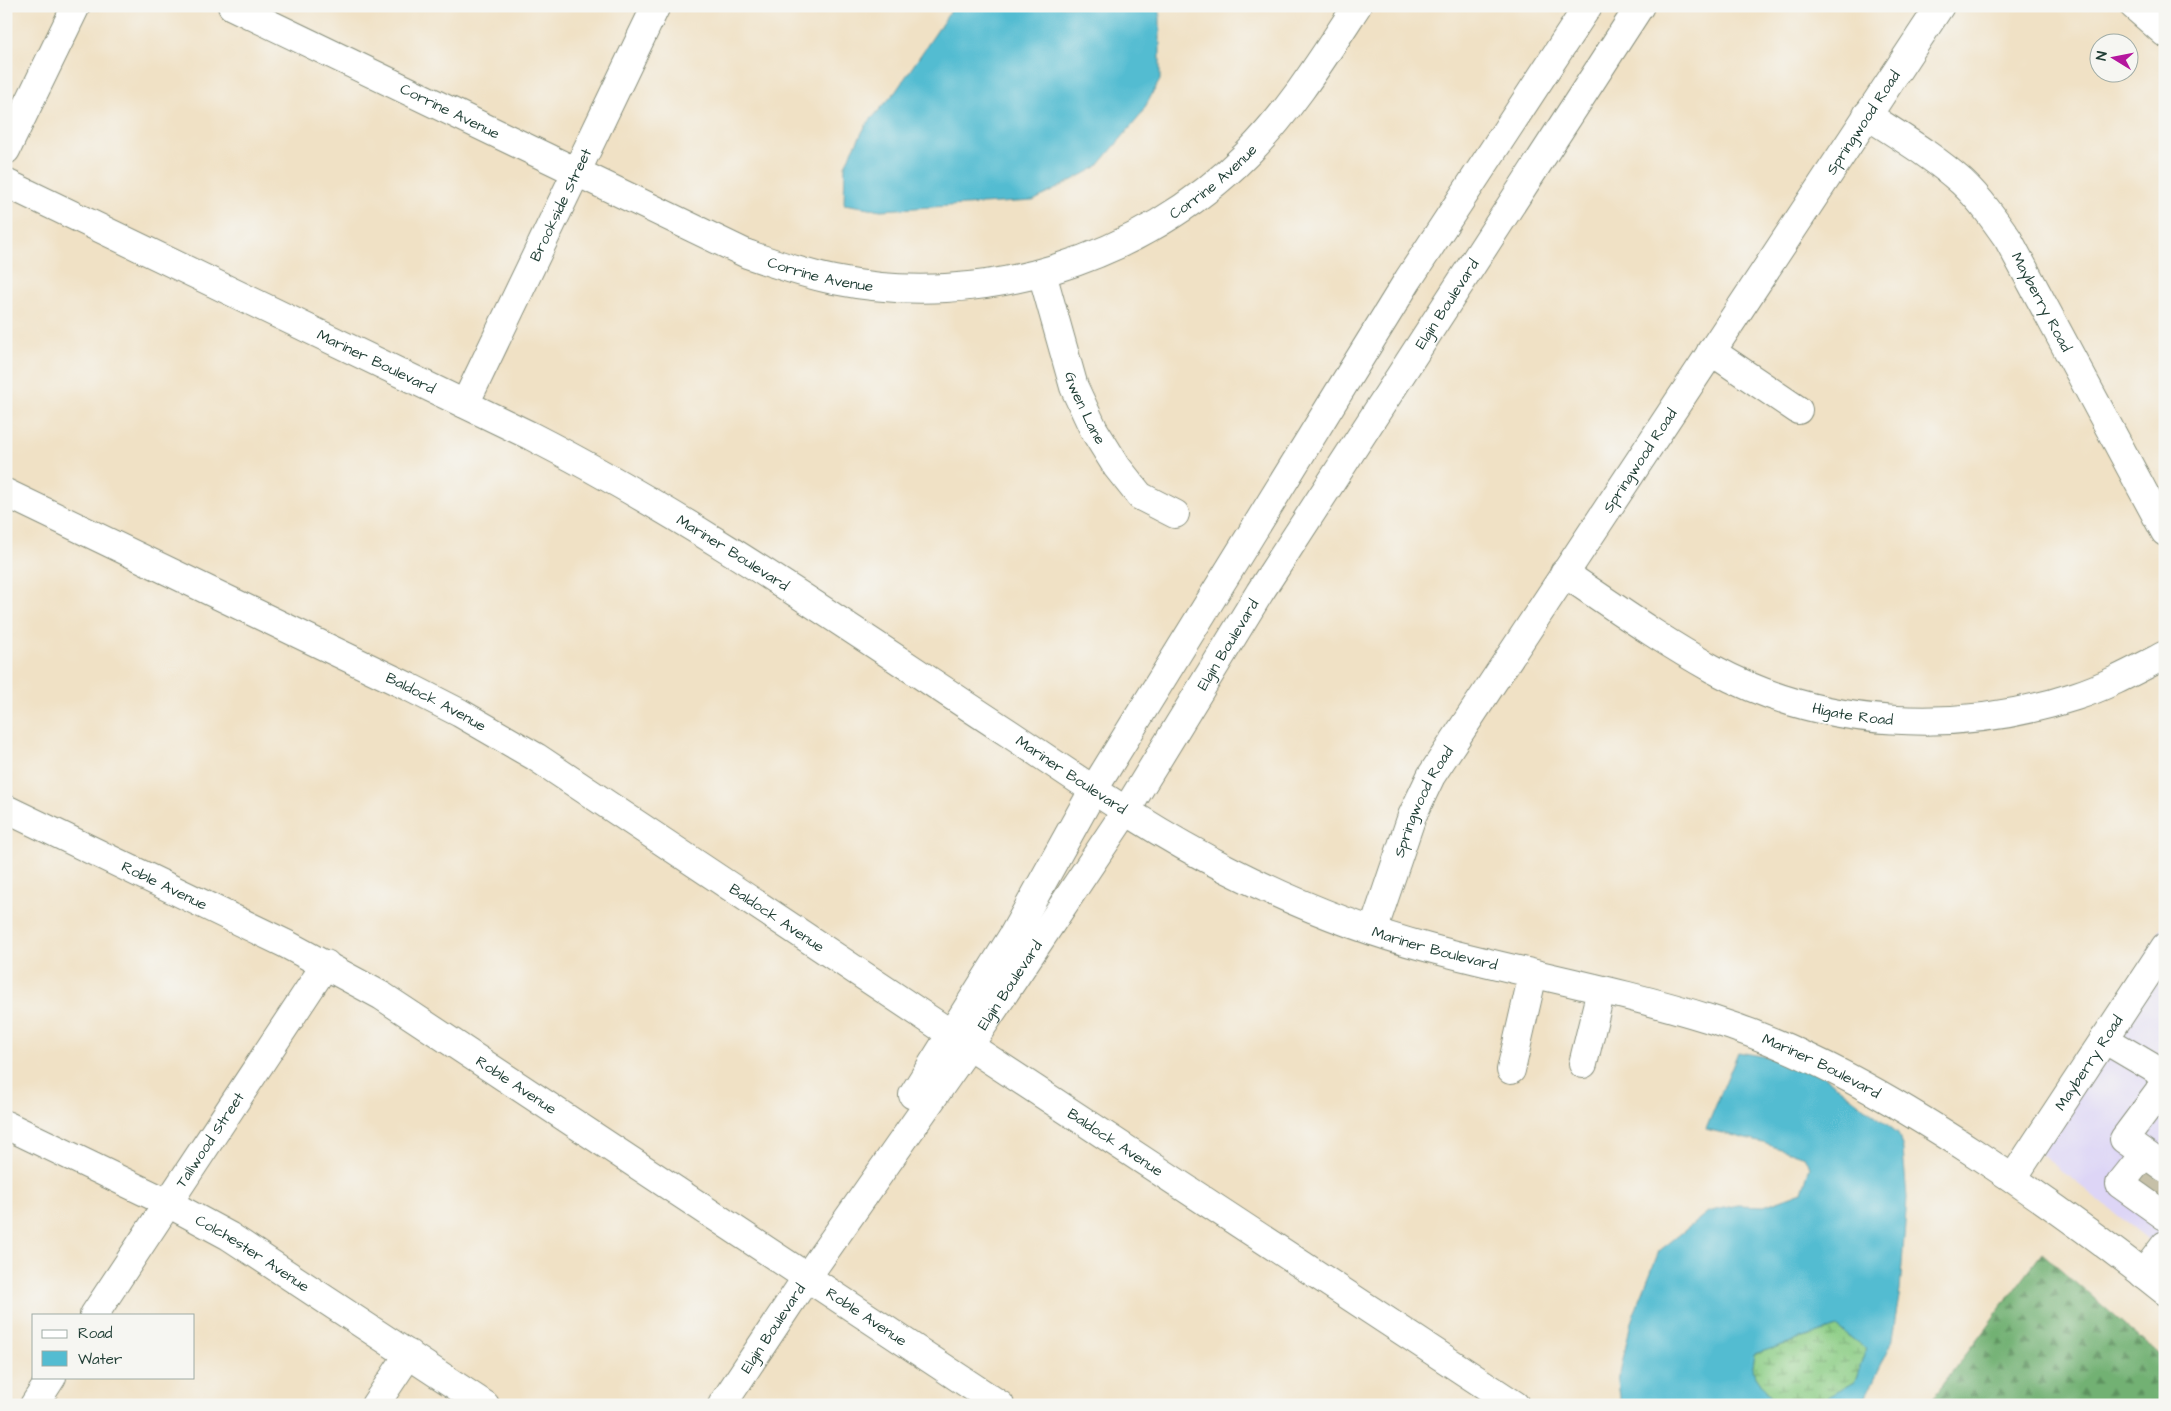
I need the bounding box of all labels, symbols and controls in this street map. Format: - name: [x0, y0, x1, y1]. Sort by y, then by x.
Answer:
- north arrow: [2088, 32, 2138, 82]
- text: N: [2092, 50, 2113, 62]
- street label: Springwood Road: [1821, 66, 1905, 179]
- street label: Corrine Avenue: [397, 78, 503, 144]
- street label: Corrine Avenue: [1165, 139, 1262, 224]
- street label: Brookside Street: [525, 145, 597, 265]
- street label: Mayberry Road: [2006, 248, 2077, 356]
- street label: Corrine Avenue: [765, 251, 874, 297]
- street label: Elgin Boulevard: [1410, 255, 1484, 353]
- street label: Mariner Boulevard: [314, 324, 439, 399]
- street label: Gwen Lane: [1060, 369, 1111, 448]
- street label: Springwood Road: [1597, 404, 1682, 517]
- street label: Mariner Boulevard: [673, 509, 793, 596]
- street label: Elgin Boulevard: [1192, 595, 1264, 694]
- street label: Baldock Avenue: [382, 667, 490, 736]
- street label: Higate Road: [1810, 697, 1894, 730]
- street label: Mariner Boulevard: [1012, 730, 1131, 819]
- street label: Springwood Road: [1388, 742, 1459, 860]
- street label: Roble Avenue: [118, 856, 211, 915]
- street label: Baldock Avenue: [725, 878, 829, 957]
- street label: Mariner Boulevard: [1369, 921, 1500, 975]
- street label: Elgin Boulevard: [972, 936, 1047, 1034]
- street label: Mayberry Road: [2050, 1011, 2128, 1115]
- street label: Mariner Boulevard: [1759, 1028, 1884, 1104]
- street label: Roble Avenue: [472, 1050, 561, 1119]
- street label: Tallwood Street: [170, 1088, 249, 1192]
- street label: Baldock Avenue: [1063, 1103, 1167, 1181]
- street label: Colchester Avenue: [192, 1209, 314, 1297]
- street label: Elgin Boulevard: [736, 1279, 810, 1377]
- street label: Roble Avenue: [822, 1282, 911, 1351]
- legend: [32, 1314, 195, 1378]
- text: Road: [78, 1323, 113, 1344]
- text: Water: [78, 1349, 122, 1370]

